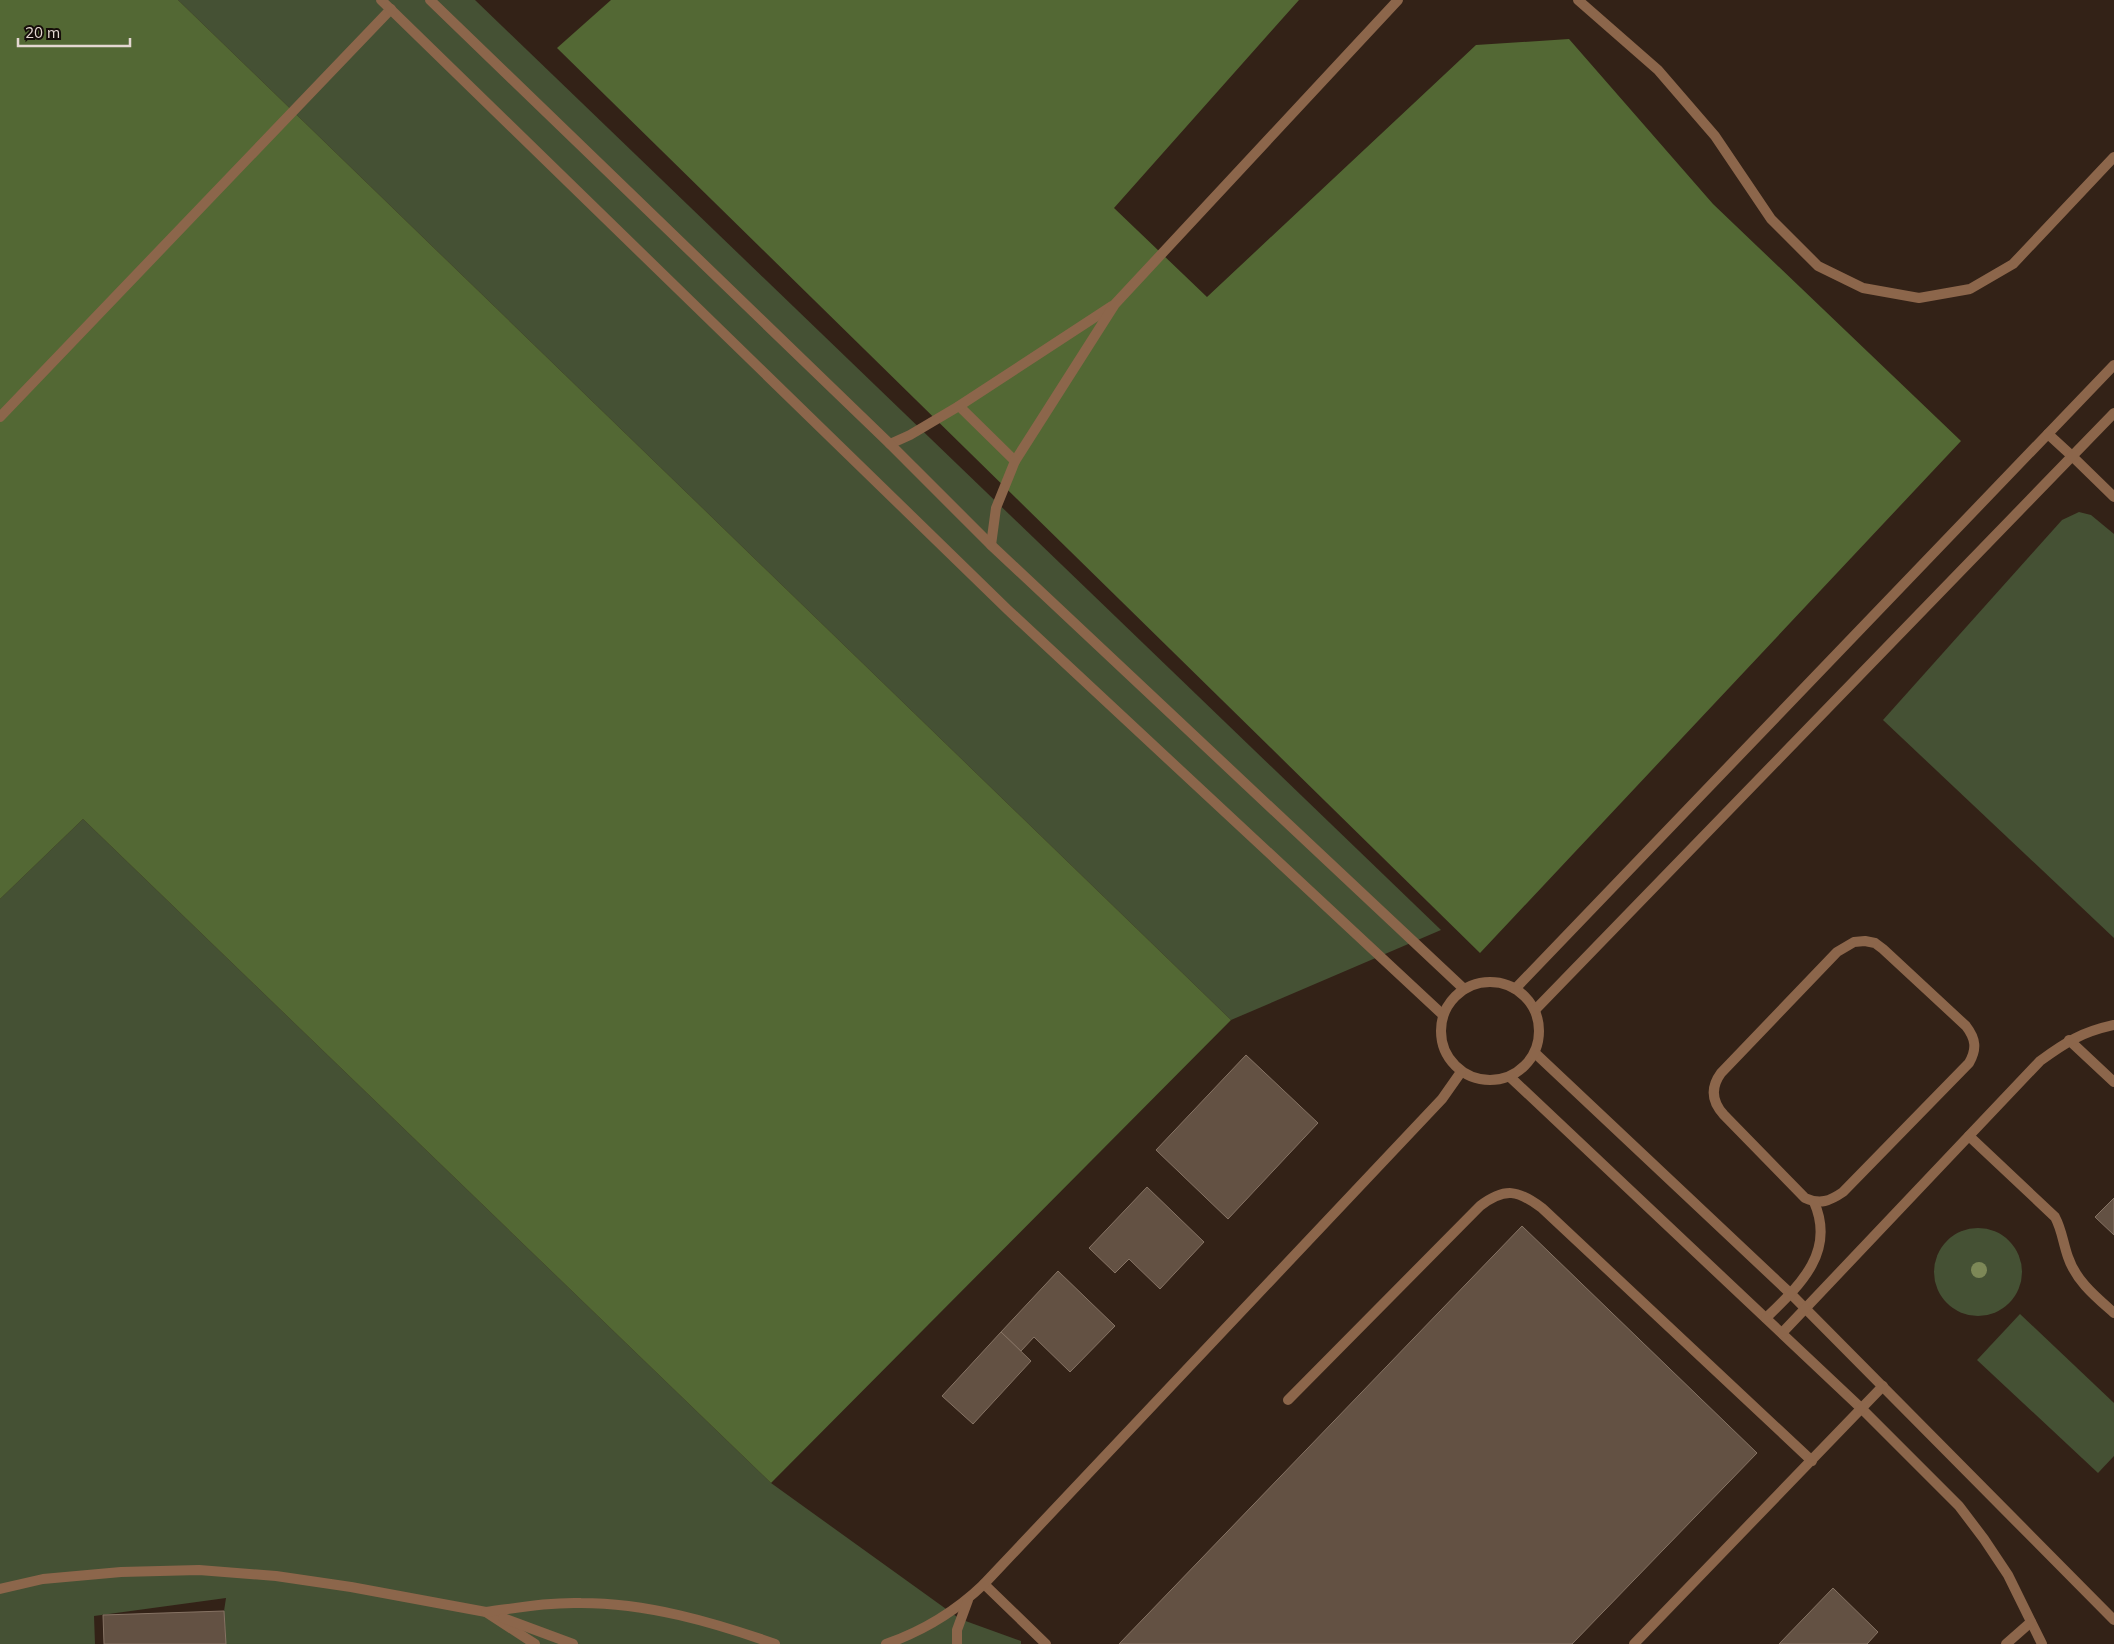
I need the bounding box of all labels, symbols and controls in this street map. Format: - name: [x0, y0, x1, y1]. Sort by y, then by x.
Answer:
- scale bar: [18, 15, 130, 47]
- text: 20 m: [25, 23, 60, 42]

